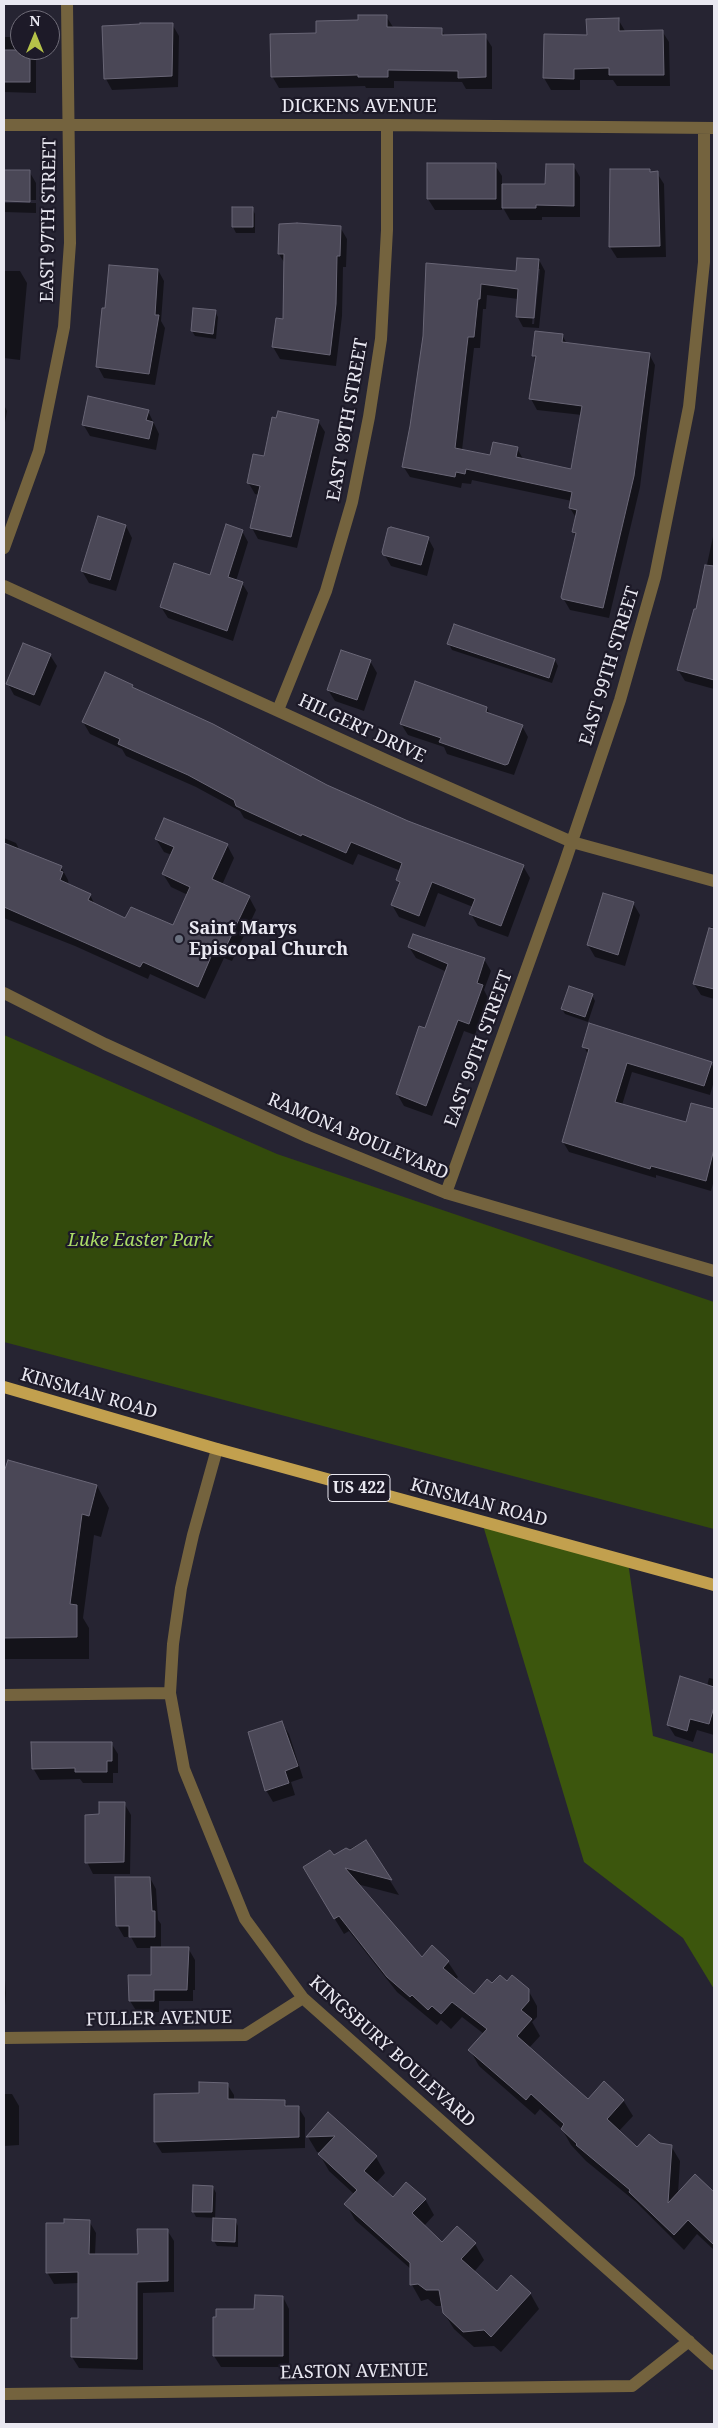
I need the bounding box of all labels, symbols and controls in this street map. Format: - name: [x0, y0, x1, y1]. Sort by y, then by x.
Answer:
- north arrow: [10, 10, 60, 60]
- text: N: [29, 11, 41, 30]
- street label: DICKENS AVENUE: [281, 96, 437, 118]
- street label: EAST 97TH STREET: [37, 137, 61, 303]
- street label: EAST 98TH STREET: [323, 337, 373, 503]
- street label: EAST 99TH STREET: [576, 584, 644, 748]
- street label: HILGERT DRIVE: [295, 690, 429, 768]
- place label: Saint Marys Episcopal Church: [189, 918, 348, 961]
- marker: Saint Marys Episcopal Church: [173, 933, 185, 945]
- street label: EAST 99TH STREET: [441, 968, 517, 1130]
- street label: RAMONA BOULEVARD: [264, 1089, 452, 1185]
- park label: Luke Easter Park: [68, 1230, 212, 1252]
- street label: KINSMAN ROAD: [18, 1364, 160, 1424]
- street label: KINSMAN ROAD: [408, 1474, 550, 1532]
- road number: US 422: [328, 1475, 390, 1502]
- street label: KINGSBURY BOULEVARD: [305, 1972, 479, 2132]
- street label: FULLER AVENUE: [86, 2007, 232, 2031]
- street label: EASTON AVENUE: [280, 2360, 428, 2384]

